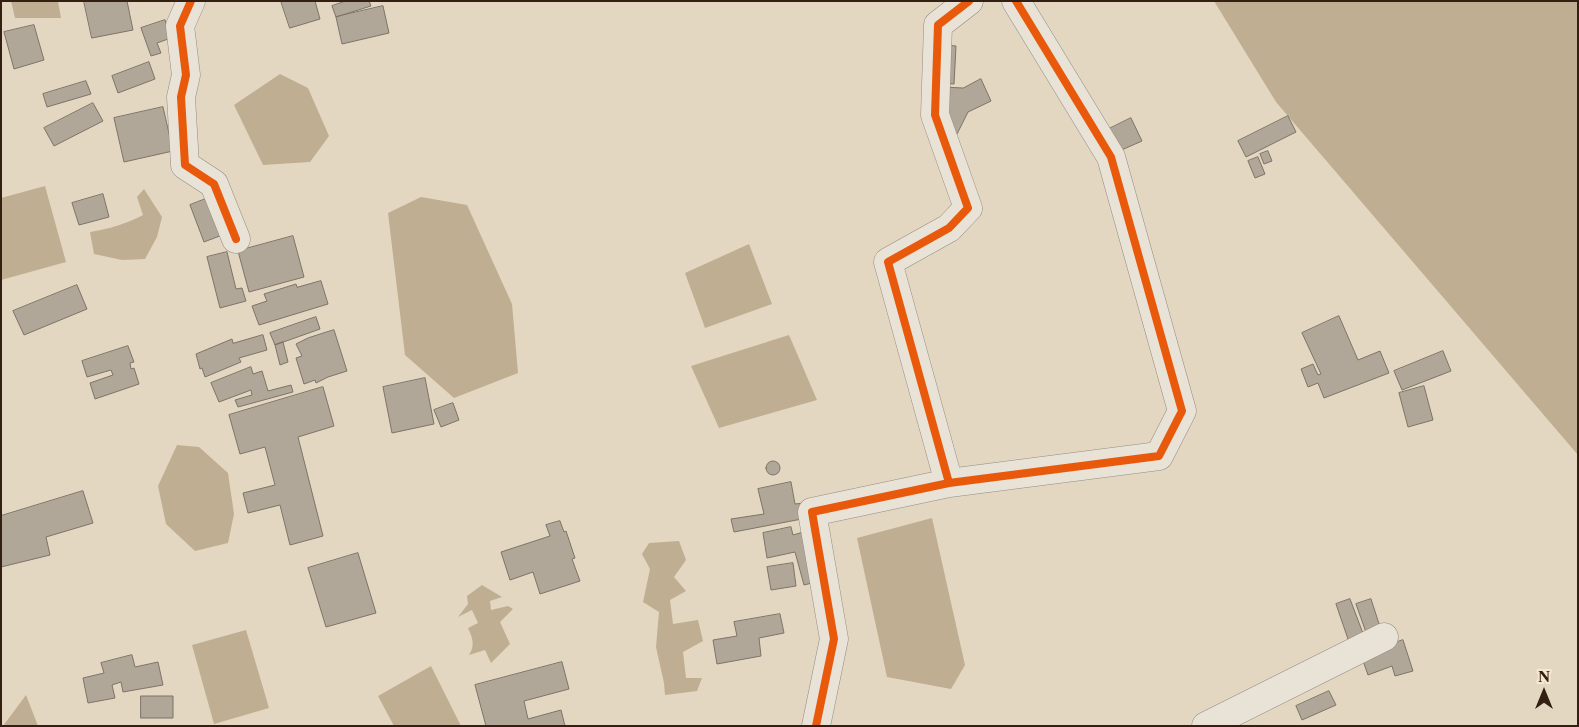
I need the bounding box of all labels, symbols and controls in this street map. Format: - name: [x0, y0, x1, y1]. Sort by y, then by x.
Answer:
- north arrow: [1519, 667, 1569, 717]
- text: N: [1538, 668, 1550, 686]

